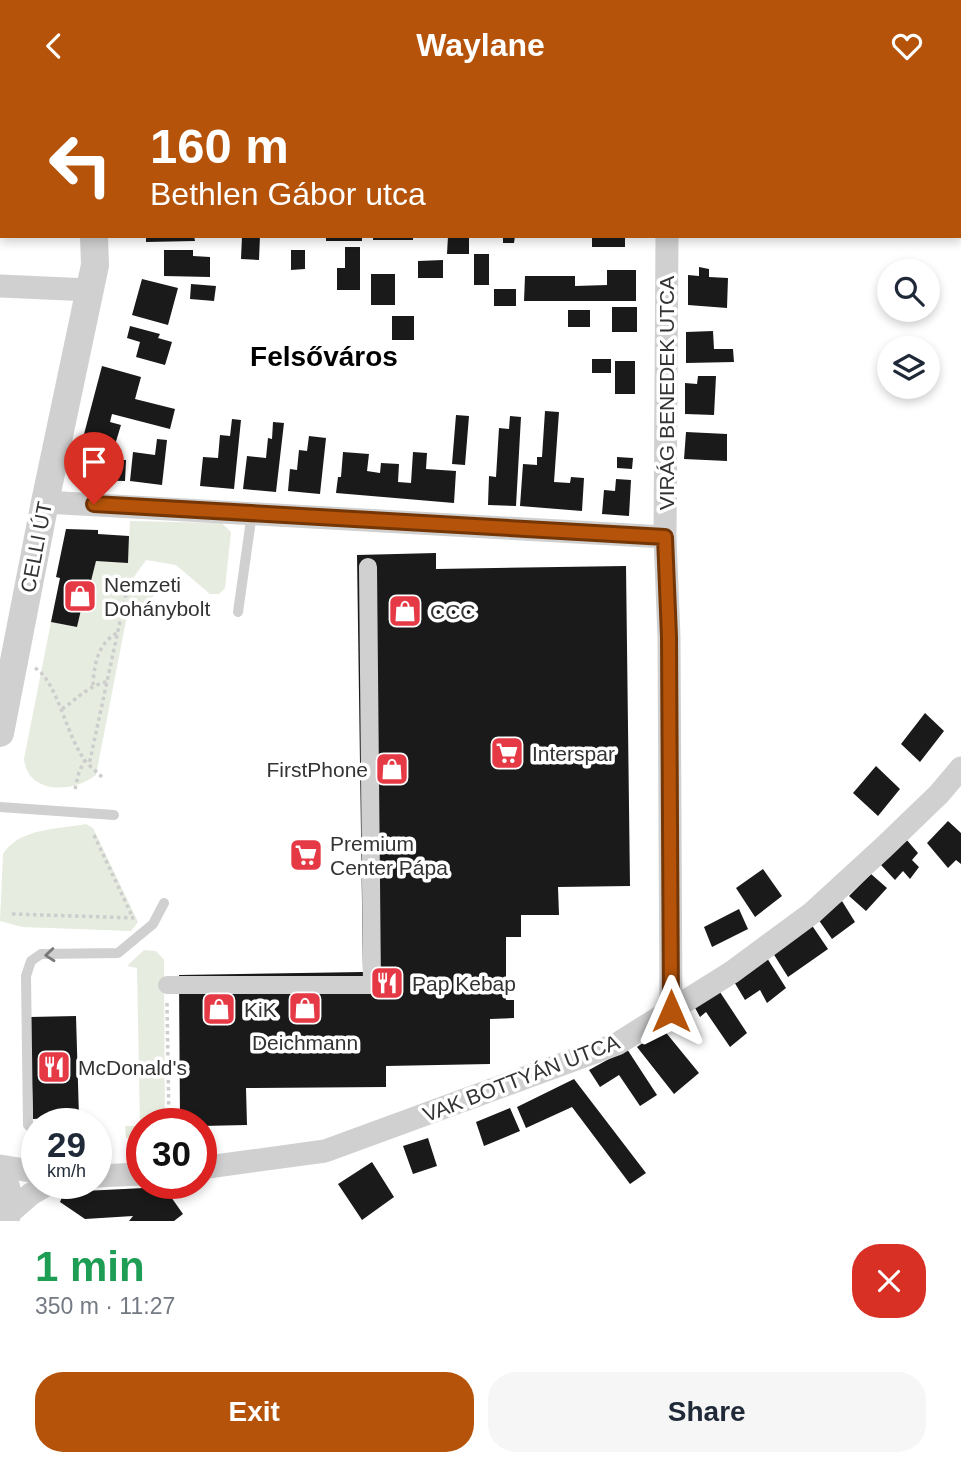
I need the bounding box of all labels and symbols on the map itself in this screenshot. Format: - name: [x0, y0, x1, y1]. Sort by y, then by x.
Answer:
- street label: VIRÁG BENEDEK UTCA: [655, 276, 678, 510]
- district label: Felsőváros: [250, 341, 398, 372]
- pin: [64, 432, 124, 504]
- street label: CELLI ÚT: [16, 499, 56, 594]
- place label: Nemzeti Dohánybolt: [104, 573, 210, 620]
- shop icon: Nemzeti Dohánybolt: [61, 577, 99, 615]
- shop icon: CCC: [386, 592, 424, 630]
- place label: CCC: [430, 600, 476, 623]
- supermarket icon: Interspar: [488, 734, 526, 772]
- place label: Interspar: [532, 742, 615, 765]
- shop icon: FirstPhone: [373, 750, 411, 788]
- place label: FirstPhone: [266, 758, 368, 781]
- place label: Premium Center Pápa: [330, 832, 448, 879]
- supermarket icon: Premium Center Pápa: [287, 836, 325, 874]
- one-way arrow: [44, 947, 55, 962]
- restaurant icon: Pap Kebap: [368, 964, 406, 1002]
- place label: Pap Kebap: [412, 972, 516, 995]
- position arrow: [634, 974, 708, 1048]
- shop icon: Deichmann: [286, 989, 324, 1027]
- shop icon: KiK: [200, 990, 238, 1028]
- place label: KiK: [244, 998, 277, 1021]
- street label: VAK BOTTYÁN UTCA: [420, 1030, 622, 1126]
- place label: Deichmann: [252, 1031, 358, 1054]
- restaurant icon: McDonald's: [35, 1048, 73, 1086]
- place label: McDonald's: [78, 1056, 187, 1079]
- speed limit sign: 30: [126, 1108, 217, 1199]

